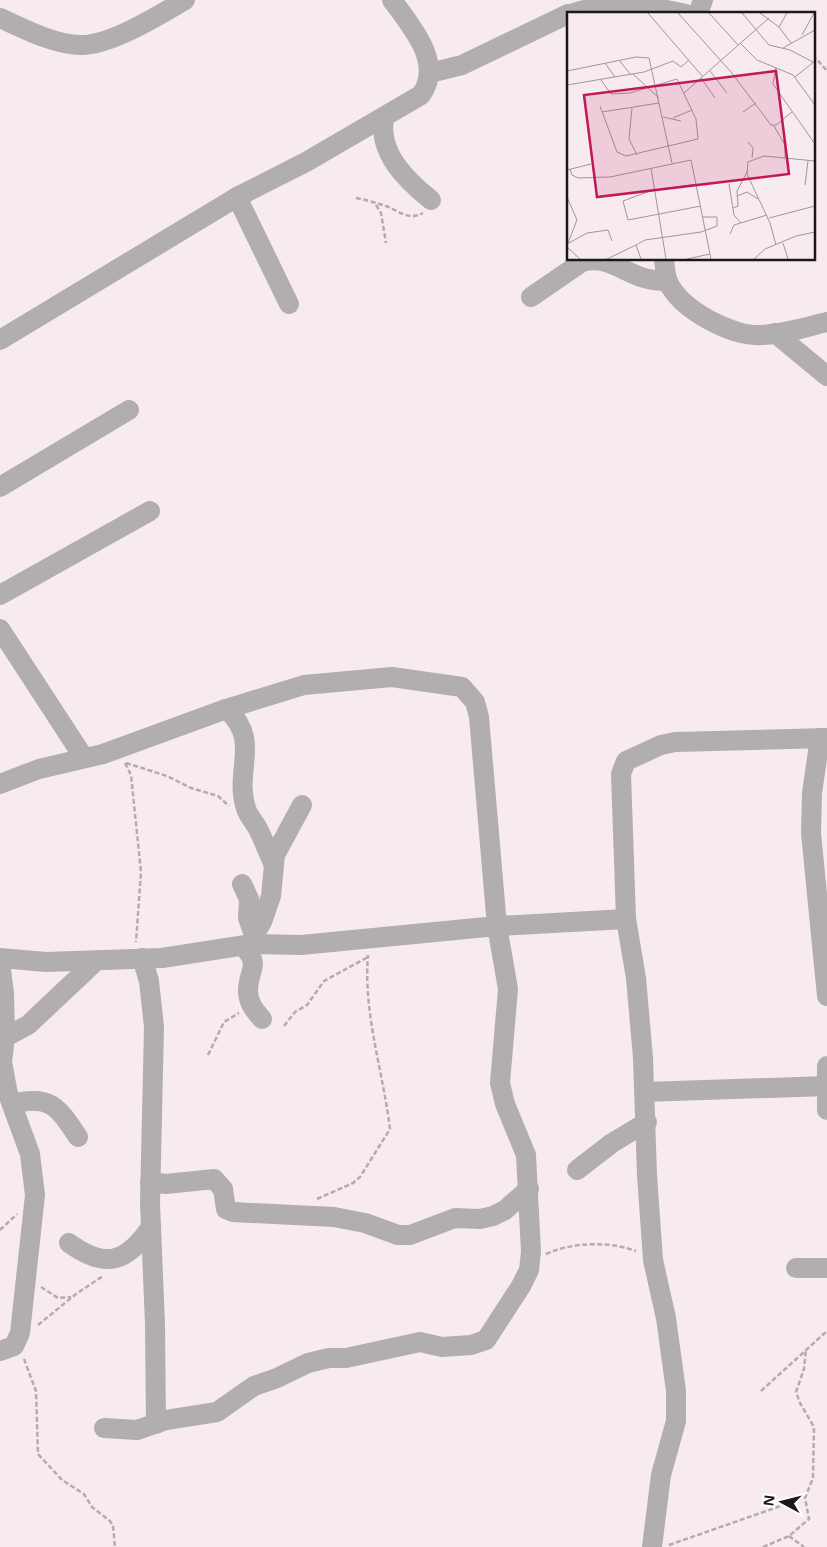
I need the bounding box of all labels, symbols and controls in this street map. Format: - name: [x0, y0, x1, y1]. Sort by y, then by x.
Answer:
- inset map: [567, 12, 814, 260]
- north arrow: [757, 1477, 807, 1527]
- text: N: [758, 1494, 779, 1507]

